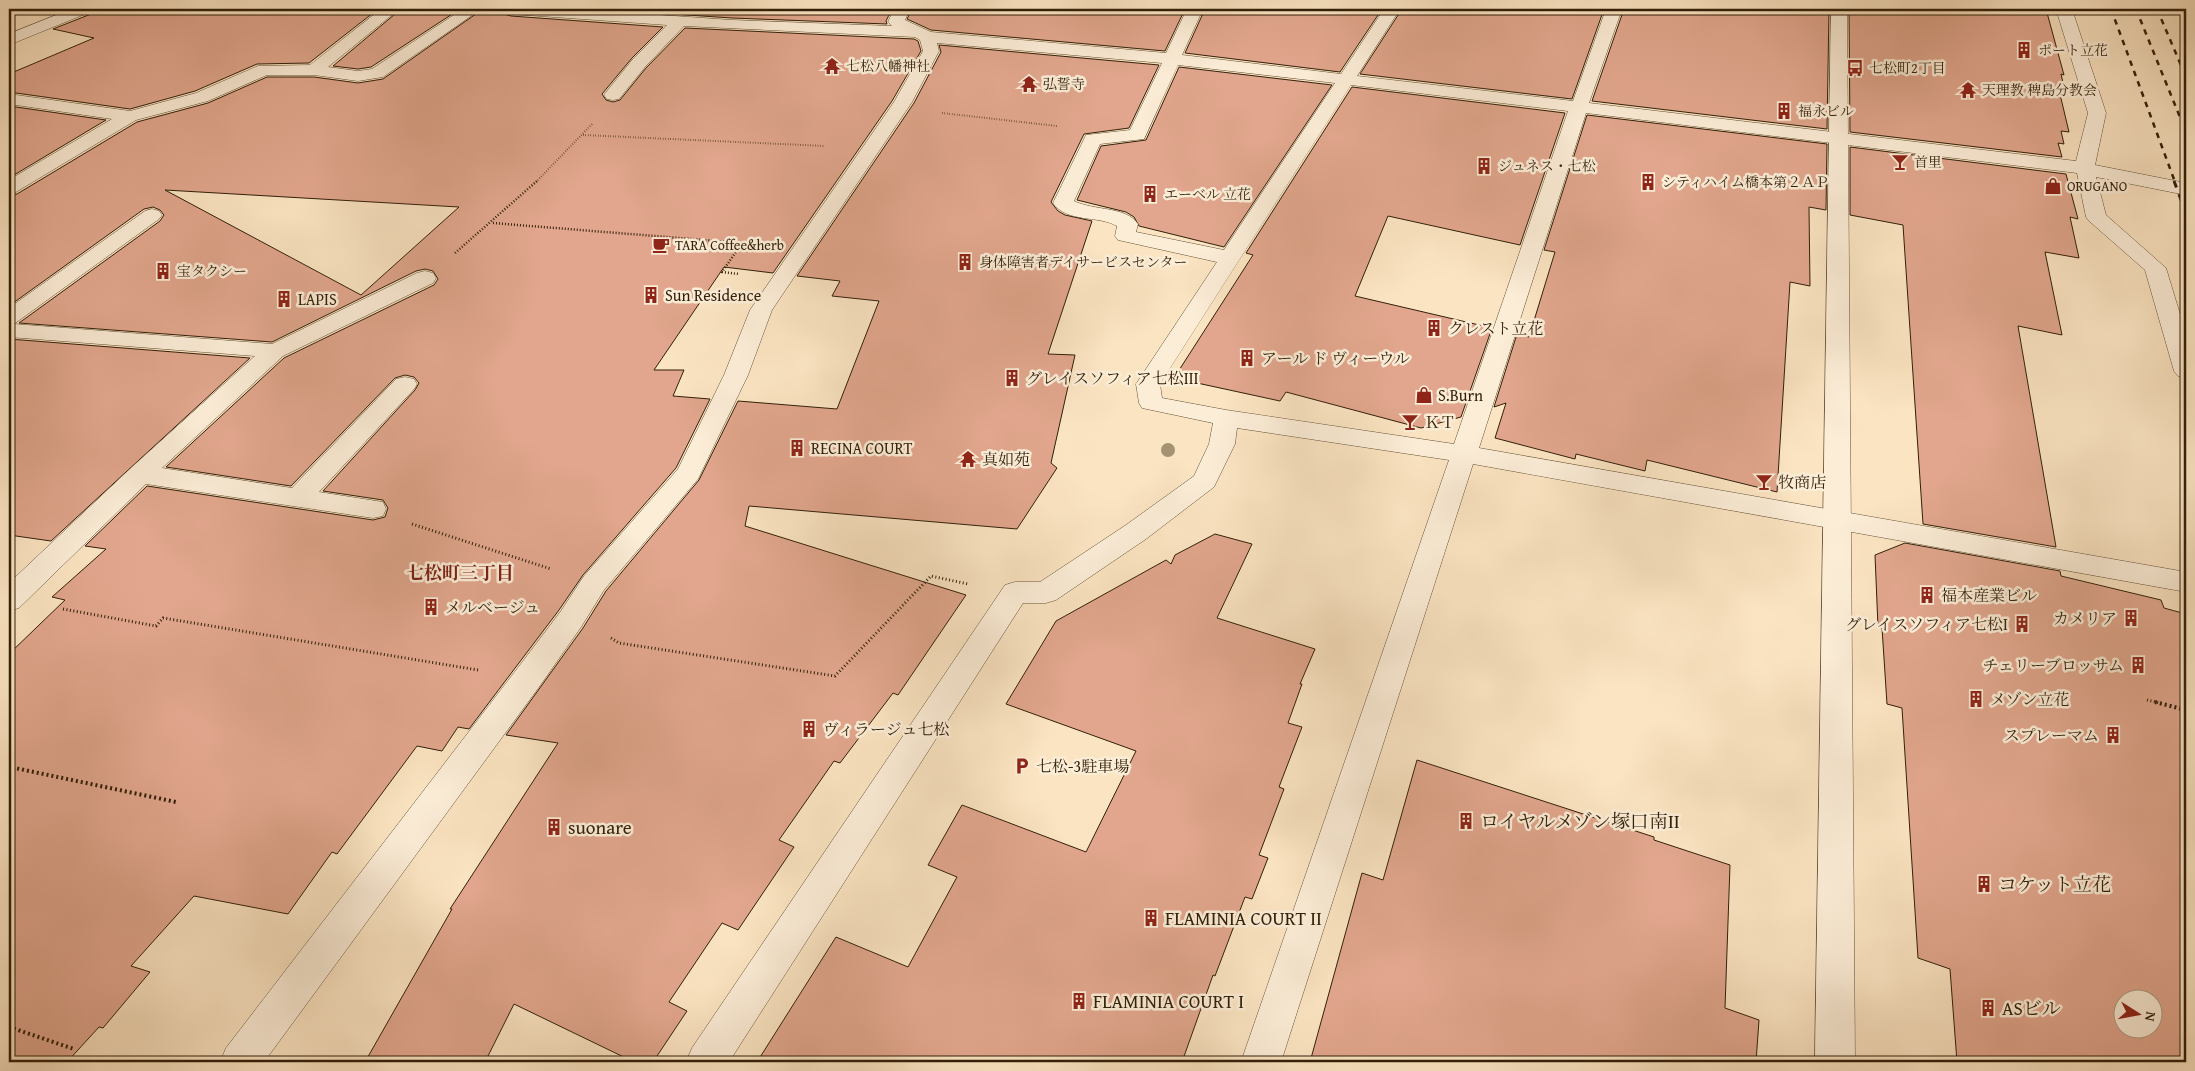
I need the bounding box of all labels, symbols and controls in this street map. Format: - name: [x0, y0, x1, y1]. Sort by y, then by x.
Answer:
- building icon: ポート立花: [2014, 40, 2034, 60]
- place label: ポート立花: [2038, 40, 2108, 60]
- temple icon: 七松八幡神社: [822, 56, 842, 76]
- place label: 七松八幡神社: [846, 56, 930, 76]
- bus stop icon: 七松町2丁目: [1845, 58, 1865, 78]
- place label: 七松町2丁目: [1869, 58, 1946, 78]
- temple icon: 弘誓寺: [1019, 74, 1039, 94]
- place label: 弘誓寺: [1043, 74, 1085, 94]
- temple icon: 天理教 稗島分教会: [1958, 80, 1978, 100]
- place label: 天理教 稗島分教会: [1982, 80, 2097, 100]
- building icon: 福永ビル: [1774, 101, 1794, 121]
- place label: 福永ビル: [1798, 101, 1854, 121]
- bar icon: 首里: [1890, 152, 1910, 172]
- place label: 首里: [1914, 152, 1942, 172]
- building icon: ジュネス・七松: [1474, 156, 1494, 176]
- place label: ジュネス・七松: [1498, 156, 1596, 176]
- building icon: シティハイム橋本第２ＡＰ: [1638, 172, 1658, 192]
- place label: シティハイム橋本第２ＡＰ: [1662, 172, 1829, 192]
- shop icon: ORUGANO: [2043, 176, 2063, 196]
- place label: ORUGANO: [2067, 176, 2127, 196]
- building icon: エーベル 立花: [1140, 184, 1160, 204]
- place label: エーベル 立花: [1164, 184, 1251, 204]
- cafe icon: TARA Coffee&herb: [651, 235, 671, 255]
- place label: TARA Coffee&herb: [675, 235, 784, 255]
- building icon: 身体障害者デイサービスセンター: [955, 252, 975, 272]
- place label: 身体障害者デイサービスセンター: [979, 252, 1187, 272]
- building icon: 宝タクシー: [153, 261, 173, 281]
- place label: 宝タクシー: [177, 261, 247, 281]
- place label: Sun Residence: [665, 283, 761, 307]
- building icon: Sun Residence: [641, 285, 661, 305]
- place label: LAPIS: [298, 287, 337, 311]
- building icon: LAPIS: [274, 289, 294, 309]
- place label: クレスト立花: [1448, 316, 1544, 340]
- building icon: クレスト立花: [1424, 318, 1444, 338]
- place label: アール ド ヴィーウル: [1261, 346, 1410, 370]
- building icon: アール ド ヴィーウル: [1237, 348, 1257, 368]
- place label: グレイスソフィア七松Ⅲ: [1026, 366, 1199, 390]
- building icon: グレイスソフィア七松Ⅲ: [1002, 368, 1022, 388]
- place label: S.Burn: [1438, 383, 1483, 407]
- shop icon: S.Burn: [1414, 385, 1434, 405]
- place label: ＫＴ: [1424, 410, 1456, 434]
- bar icon: ＫＴ: [1400, 412, 1420, 432]
- place label: RECINA COURT: [811, 436, 912, 460]
- building icon: RECINA COURT: [787, 438, 807, 458]
- place label: 真如苑: [982, 447, 1030, 471]
- temple icon: 真如苑: [958, 449, 978, 469]
- place label: 牧商店: [1778, 470, 1826, 494]
- bar icon: 牧商店: [1754, 472, 1774, 492]
- district label: 七松町三丁目: [406, 559, 514, 586]
- place label: 福本産業ビル: [1941, 583, 2037, 607]
- building icon: 福本産業ビル: [1917, 585, 1937, 605]
- place label: メルベージュ: [445, 595, 540, 619]
- building icon: メルベージュ: [421, 597, 441, 617]
- place label: カメリア: [2053, 606, 2117, 630]
- building icon: カメリア: [2121, 608, 2141, 628]
- place label: グレイスソフィア七松Ⅰ: [1845, 612, 2008, 636]
- building icon: グレイスソフィア七松Ⅰ: [2012, 614, 2032, 634]
- place label: チェリーブロッサム: [1982, 653, 2124, 677]
- building icon: チェリーブロッサム: [2128, 655, 2148, 675]
- place label: メゾン立花: [1990, 687, 2070, 711]
- building icon: メゾン立花: [1966, 689, 1986, 709]
- place label: ヴィラージュ七松: [823, 717, 949, 741]
- building icon: ヴィラージュ七松: [799, 719, 819, 739]
- place label: スプレーマム: [2004, 723, 2099, 747]
- building icon: スプレーマム: [2103, 725, 2123, 745]
- place label: 七松-3駐車場: [1036, 754, 1129, 778]
- parking icon: 七松-3駐車場: [1012, 756, 1032, 776]
- place label: ロイヤルメゾン塚口南Ⅱ: [1480, 807, 1680, 835]
- building icon: ロイヤルメゾン塚口南Ⅱ: [1456, 811, 1476, 831]
- place label: suonare: [568, 813, 632, 841]
- building icon: suonare: [544, 817, 564, 837]
- place label: コケット立花: [1998, 870, 2111, 898]
- building icon: コケット立花: [1974, 874, 1994, 894]
- place label: FLAMINIA COURT Ⅱ: [1165, 904, 1322, 932]
- building icon: FLAMINIA COURT Ⅱ: [1141, 908, 1161, 928]
- place label: FLAMINIA COURT Ⅰ: [1093, 987, 1244, 1015]
- north arrow: [2112, 988, 2162, 1038]
- building icon: FLAMINIA COURT Ⅰ: [1069, 991, 1089, 1011]
- place label: ASビル: [2002, 994, 2061, 1022]
- building icon: ASビル: [1978, 998, 1998, 1018]
- text: N: [2140, 1010, 2161, 1024]

